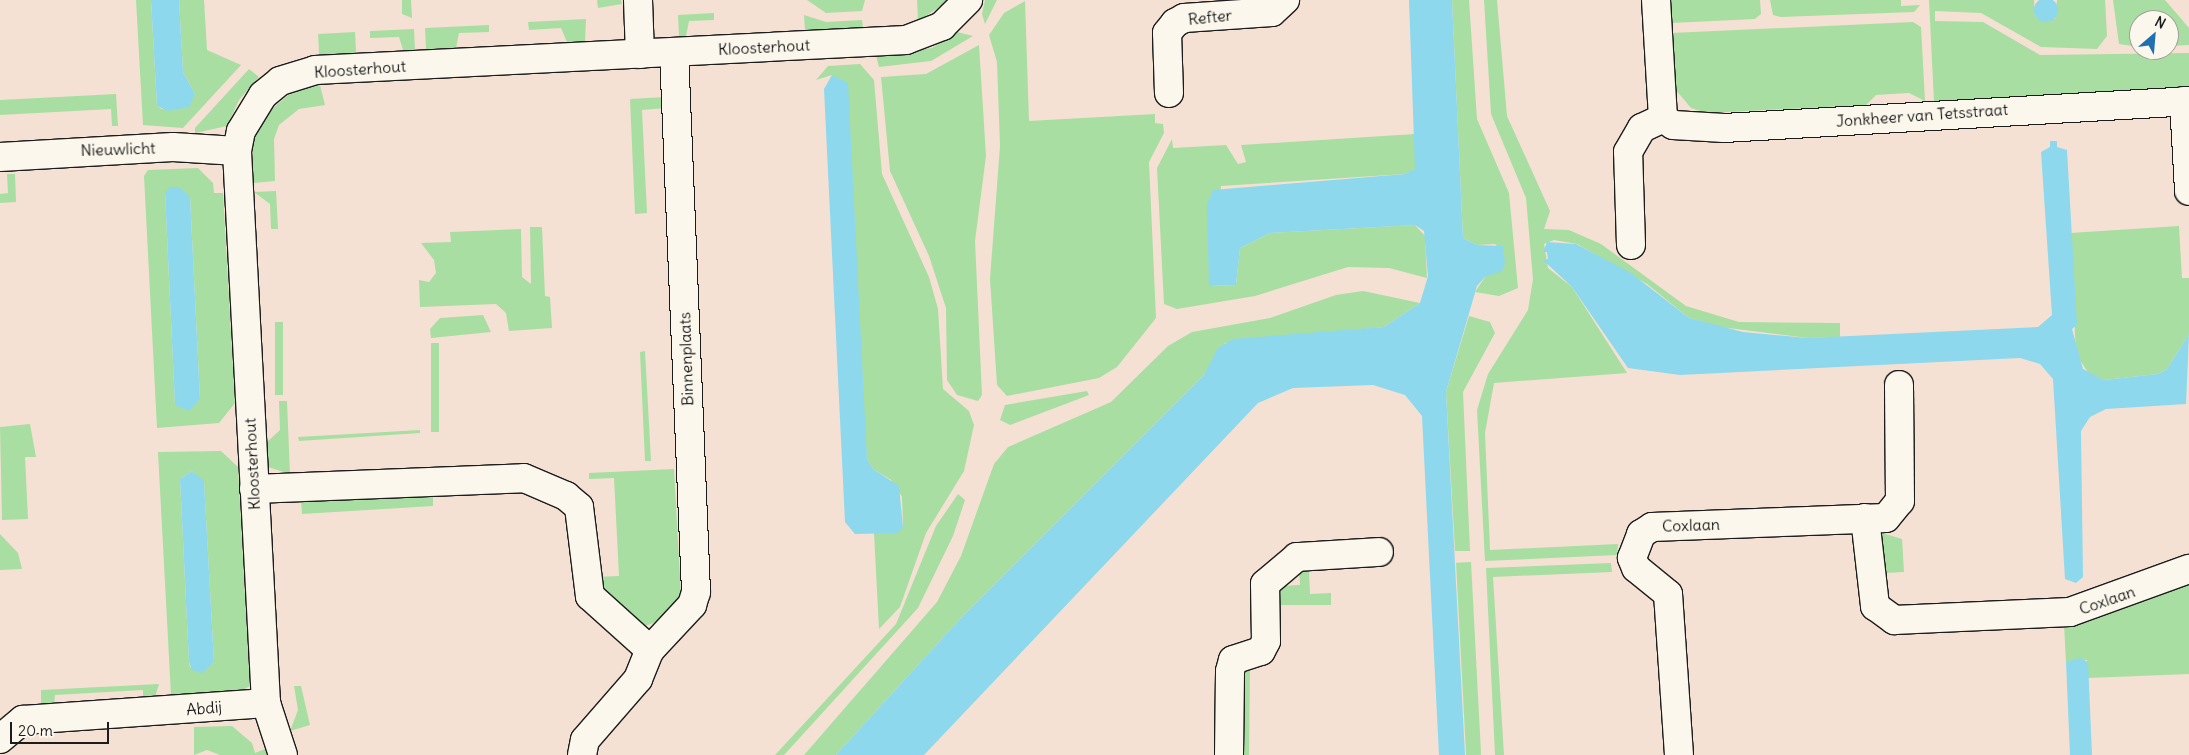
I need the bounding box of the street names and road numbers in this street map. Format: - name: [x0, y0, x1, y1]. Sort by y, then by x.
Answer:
- street label: Refter: [1187, 5, 1233, 29]
- street label: Kloosterhout: [718, 35, 810, 59]
- street label: Kloosterhout: [313, 56, 407, 82]
- street label: Jonkheer van Tetsstraat: [1835, 99, 2009, 131]
- street label: Nieuwlicht: [80, 138, 156, 160]
- street label: Binnenplaats: [675, 312, 697, 406]
- street label: Kloosterhout: [240, 418, 264, 510]
- street label: Coxlaan: [1662, 514, 1720, 536]
- street label: Coxlaan: [2076, 581, 2138, 619]
- street label: Abdij: [185, 697, 223, 719]

